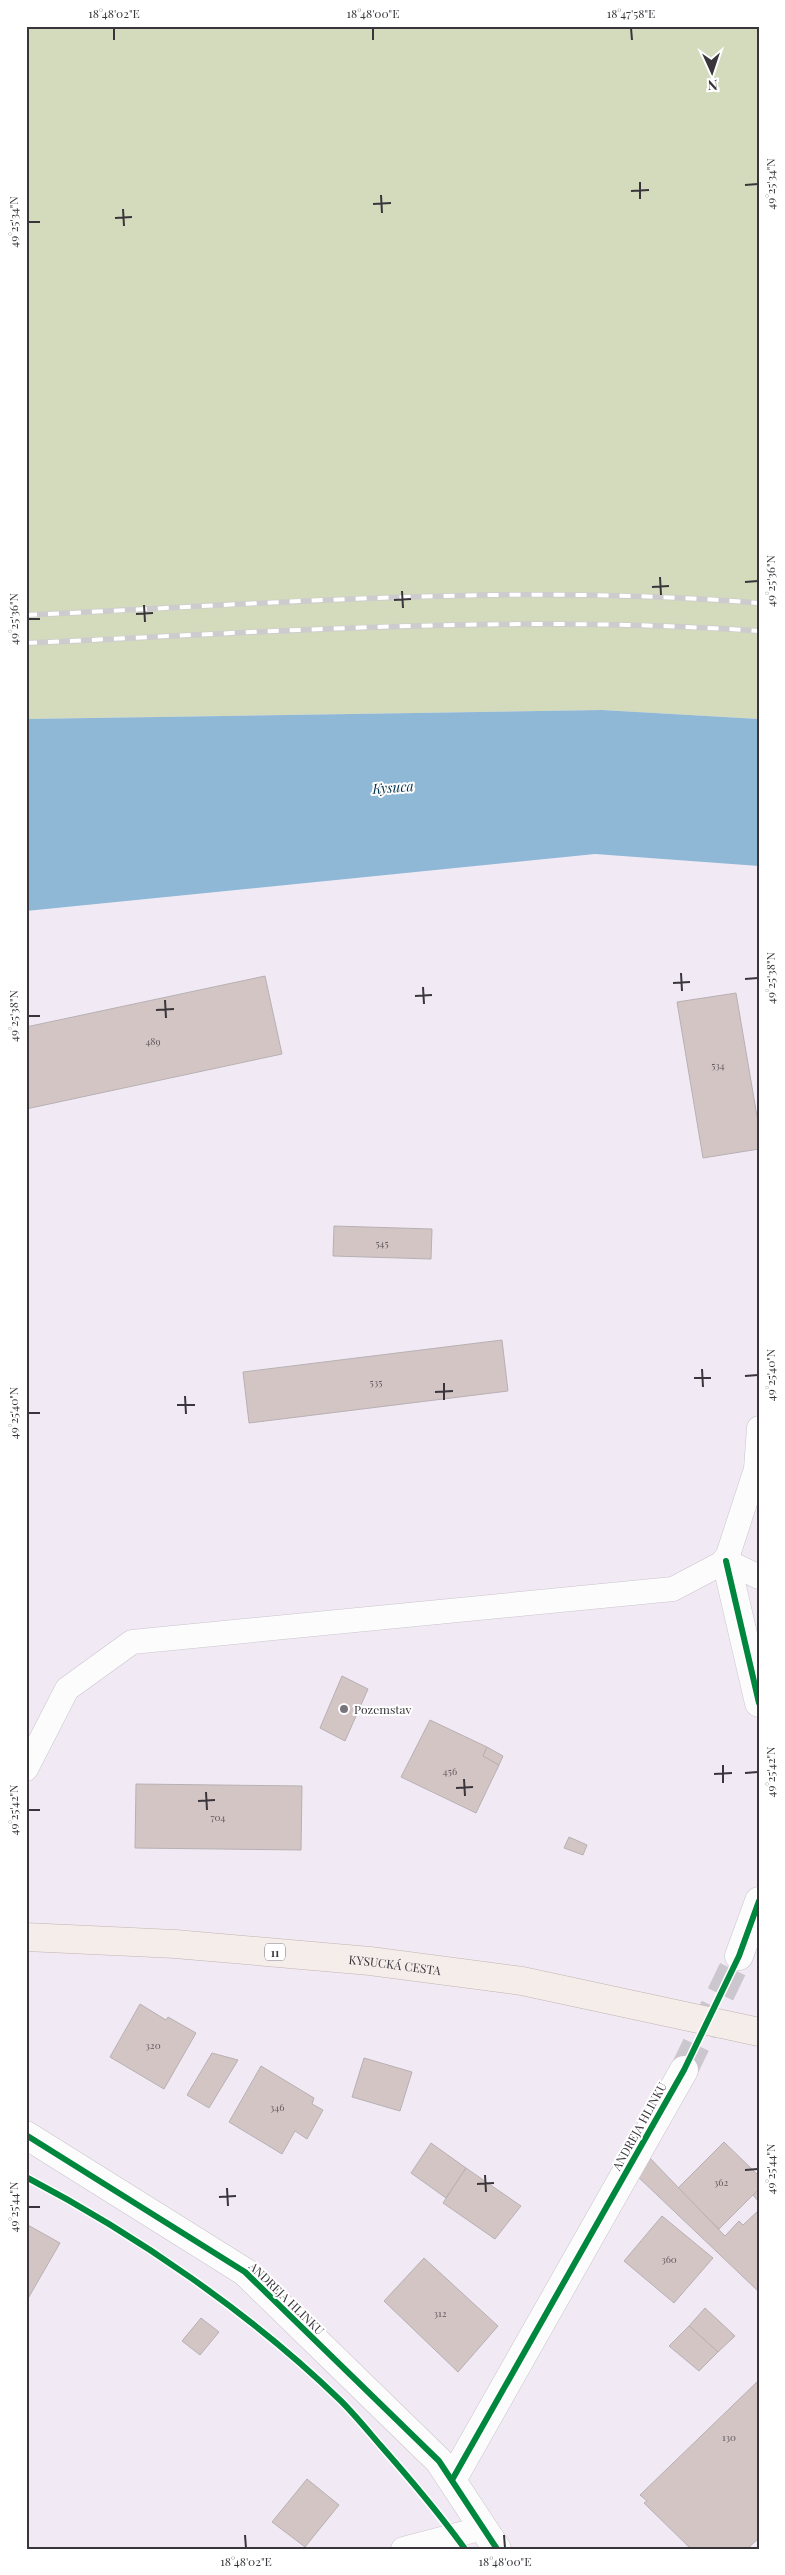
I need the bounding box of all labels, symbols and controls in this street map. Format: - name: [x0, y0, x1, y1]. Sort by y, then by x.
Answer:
- text: 18°48'02"E: [88, 5, 140, 21]
- text: 18°48'00"E: [347, 5, 399, 21]
- text: 18°47'58"E: [607, 5, 655, 21]
- north arrow: [688, 48, 738, 98]
- text: N: [707, 76, 718, 95]
- text: 49°25'34"N: [762, 158, 778, 210]
- text: 49°25'34"N: [5, 196, 21, 248]
- text: 49°25'36"N: [762, 555, 778, 607]
- text: 49°25'36"N: [5, 593, 21, 645]
- water label: Kysuca: [371, 776, 414, 798]
- text: 49°25'38"N: [762, 951, 778, 1004]
- text: 49°25'38"N: [5, 989, 21, 1042]
- house number: 489: [145, 1034, 161, 1048]
- house number: 534: [711, 1058, 725, 1072]
- house number: 545: [375, 1236, 389, 1250]
- text: 49°25'40"N: [762, 1348, 778, 1401]
- house number: 535: [370, 1375, 382, 1389]
- text: 49°25'40"N: [5, 1386, 21, 1439]
- place label: Pozemstav: [354, 1701, 411, 1717]
- marker: Pozemstav: [338, 1703, 350, 1715]
- text: 49°25'42"N: [762, 1746, 778, 1798]
- house number: 456: [443, 1764, 457, 1778]
- text: 49°25'42"N: [5, 1784, 21, 1836]
- house number: 704: [211, 1810, 226, 1824]
- road number: 11: [265, 1944, 285, 1960]
- street label: KYSUCKÁ CESTA: [348, 1951, 442, 1978]
- house number: 320: [145, 2038, 161, 2052]
- street label: ANDREJA HLINKU: [608, 2079, 670, 2174]
- house number: 346: [270, 2100, 284, 2114]
- text: 49°25'44"N: [762, 2143, 778, 2195]
- house number: 362: [714, 2175, 728, 2189]
- text: 49°25'44"N: [5, 2181, 21, 2233]
- house number: 360: [661, 2252, 677, 2266]
- street label: ANDREJA HLINKU: [245, 2257, 328, 2338]
- house number: 312: [434, 2306, 447, 2320]
- house number: 130: [722, 2430, 736, 2444]
- text: 18°48'02"E: [220, 2553, 272, 2569]
- text: 18°48'00"E: [479, 2553, 531, 2569]

